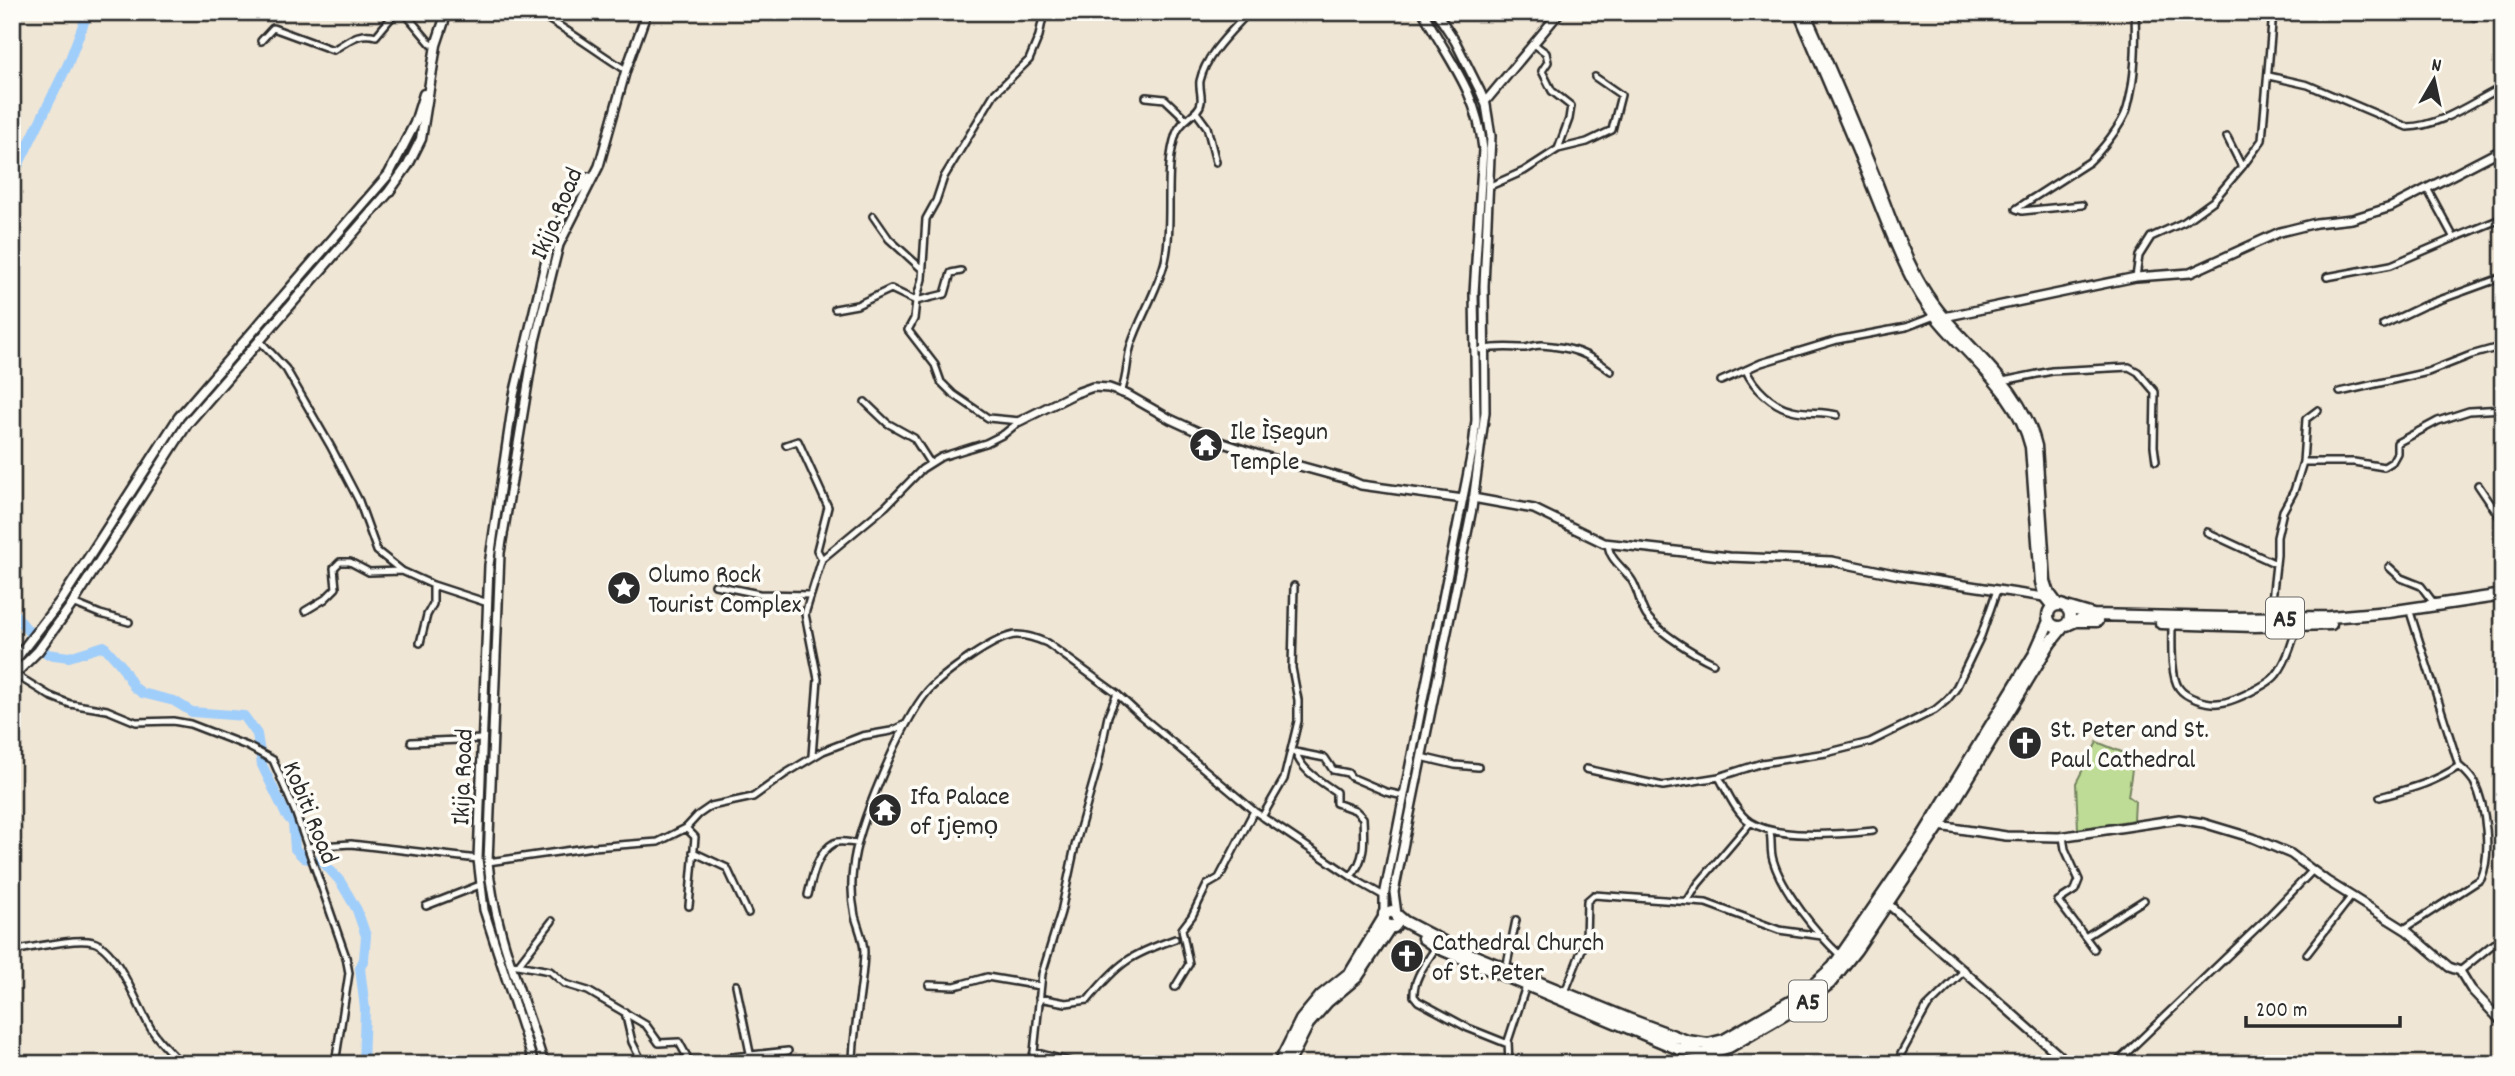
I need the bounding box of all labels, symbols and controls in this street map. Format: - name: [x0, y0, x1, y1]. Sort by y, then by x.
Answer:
- north arrow: [2400, 46, 2470, 116]
- text: N: [2429, 53, 2443, 81]
- street label: Ikija Road: [522, 162, 594, 266]
- place label: Ile Ìṣegun Temple: [1230, 415, 1328, 482]
- temple icon: Ile Ìṣegun Temple: [1187, 426, 1225, 464]
- place label: Olumo Rock Tourist Complex: [648, 558, 802, 625]
- place icon: Olumo Rock Tourist Complex: [605, 569, 643, 607]
- road number: A5: [2266, 598, 2304, 638]
- place label: St. Peter and St. Paul Cathedral: [2050, 713, 2209, 780]
- church icon: St. Peter and St. Paul Cathedral: [2006, 724, 2044, 762]
- street label: Ikija Road: [444, 728, 485, 826]
- street label: Kobiti Road: [271, 756, 346, 871]
- place label: Ifa Palace of Ijẹmọ: [910, 780, 1010, 847]
- temple icon: Ifa Palace of Ijẹmọ: [866, 791, 904, 829]
- place label: Cathedral Church of St. Peter: [1432, 926, 1604, 993]
- church icon: Cathedral Church of St. Peter: [1388, 937, 1426, 975]
- road number: A5: [1789, 981, 1827, 1021]
- scale bar: [2246, 985, 2400, 1029]
- text: 200 m: [2256, 997, 2307, 1027]

